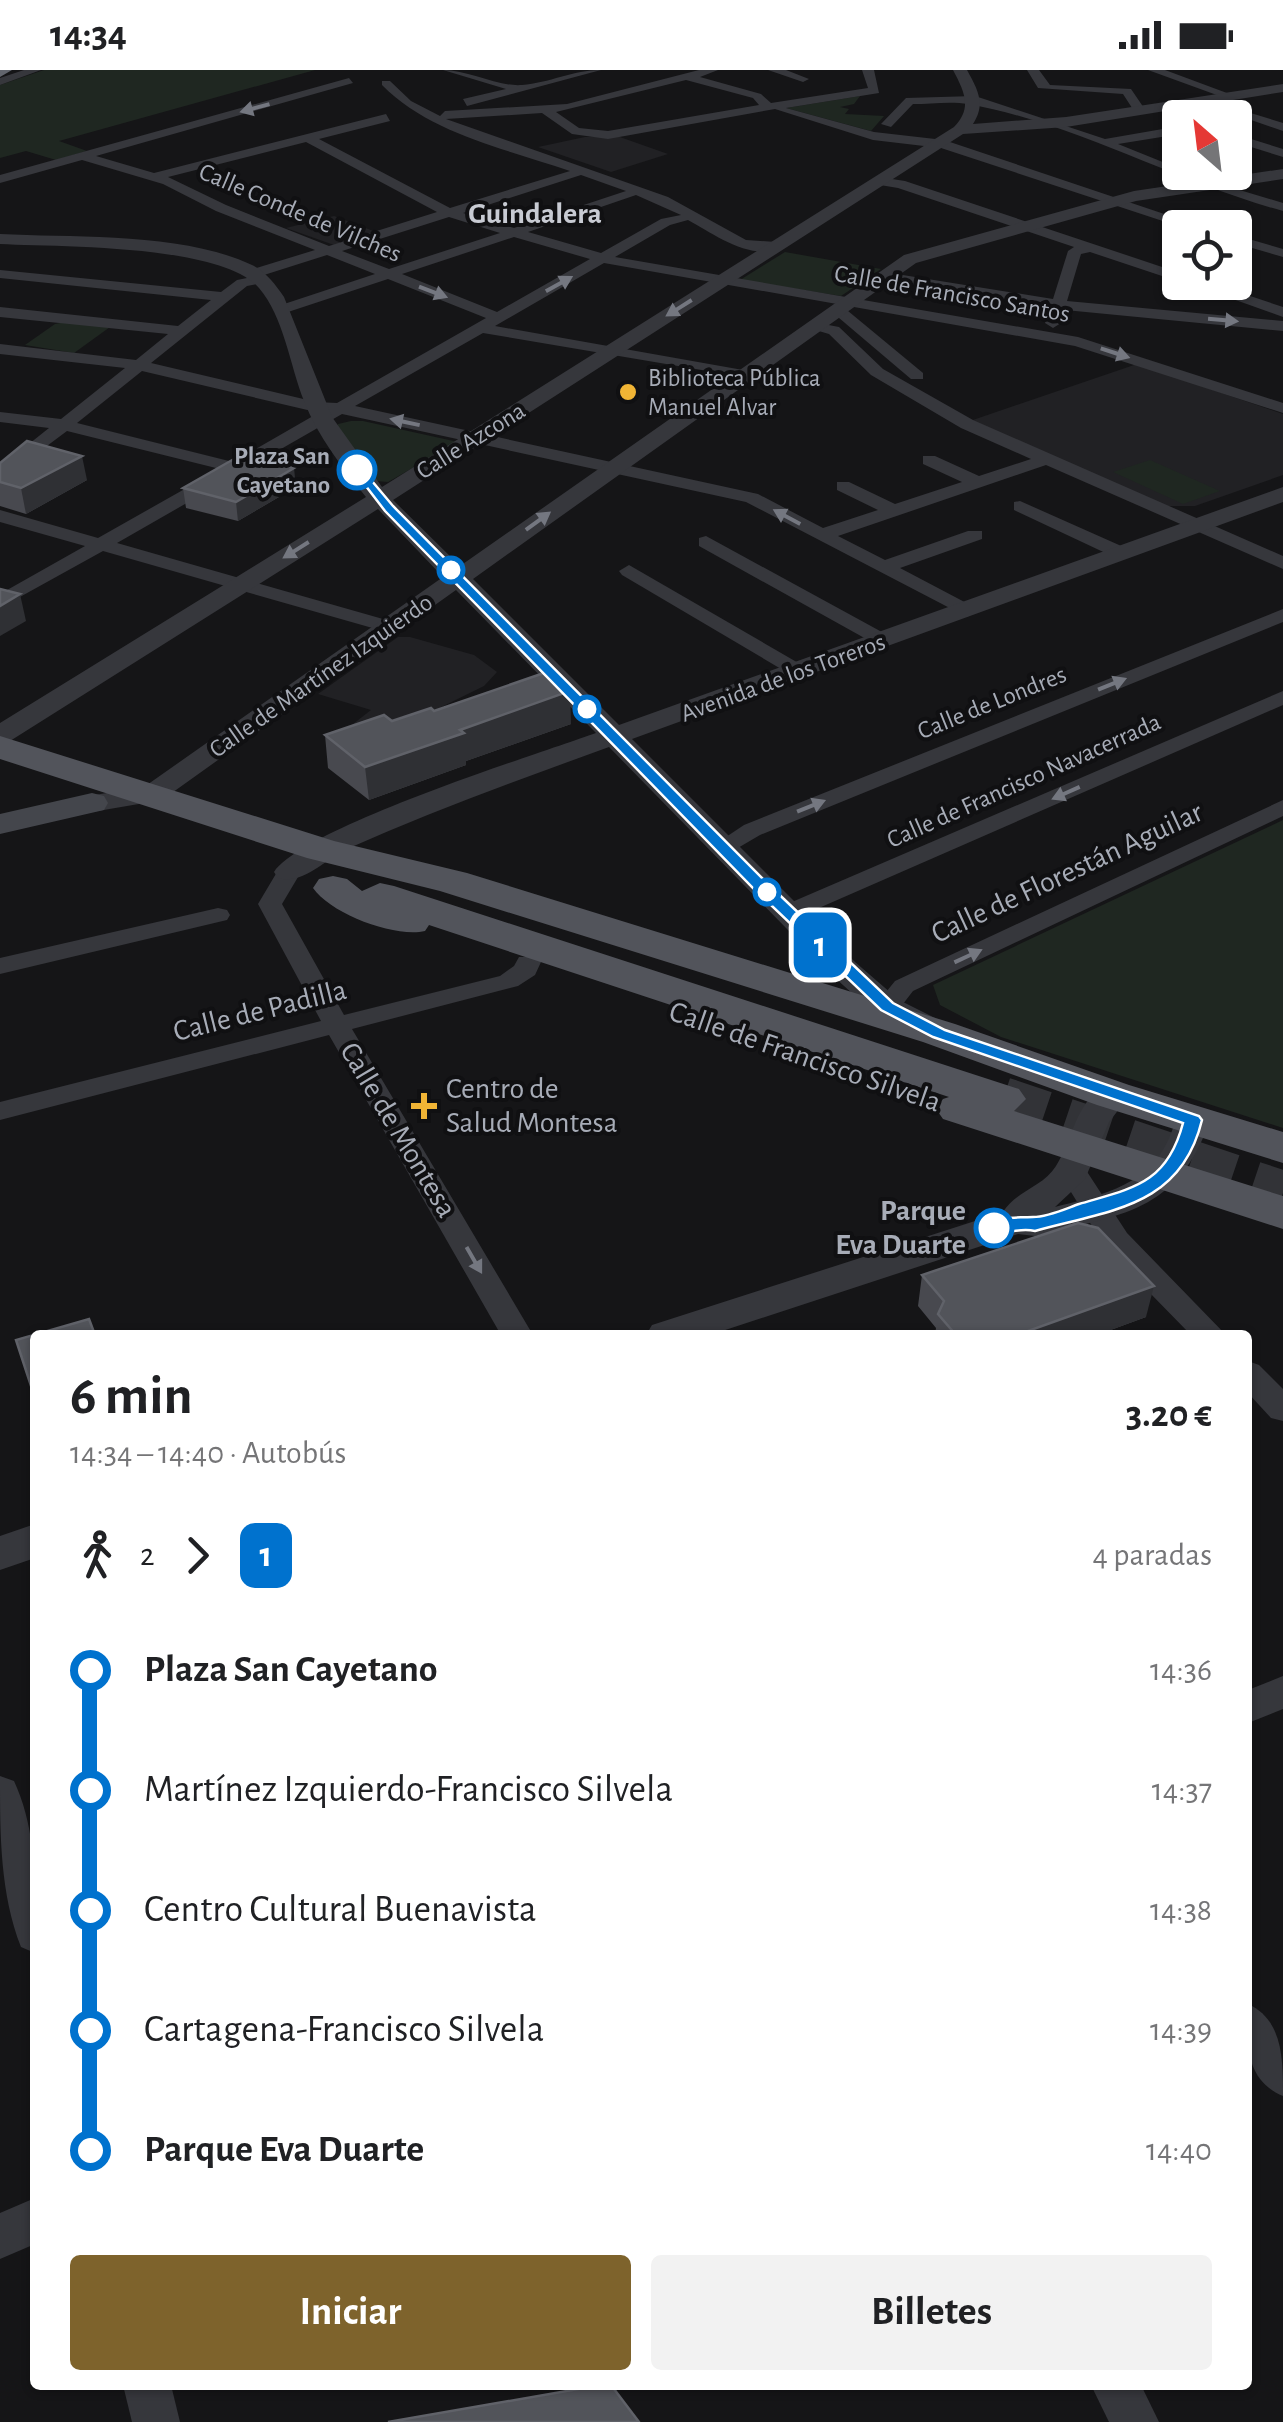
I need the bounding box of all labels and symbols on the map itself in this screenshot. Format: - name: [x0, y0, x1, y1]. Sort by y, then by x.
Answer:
- north arrow: [1162, 100, 1252, 190]
- one-way arrow: [239, 101, 270, 116]
- street label: Calle Conde de Vilches: [195, 159, 405, 267]
- district label: Guindalera: [468, 199, 602, 229]
- street label: Calle de Francisco Santos: [832, 261, 1072, 327]
- one-way arrow: [545, 276, 573, 294]
- one-way arrow: [418, 285, 448, 301]
- one-way arrow: [665, 298, 692, 317]
- one-way arrow: [1208, 313, 1239, 329]
- one-way arrow: [1100, 346, 1130, 361]
- place label: Biblioteca Pública Manuel Alvar: [648, 366, 820, 420]
- marker: Biblioteca Pública Manuel Alvar: [617, 381, 639, 403]
- street label: Calle Azcona: [412, 398, 530, 484]
- one-way arrow: [390, 414, 421, 430]
- place label: Plaza San Cayetano: [234, 444, 330, 498]
- marker: Plaza San Cayetano: [338, 451, 376, 489]
- one-way arrow: [773, 508, 802, 525]
- one-way arrow: [524, 512, 551, 531]
- one-way arrow: [283, 540, 310, 558]
- unlabelled marker: [438, 557, 464, 583]
- street label: Calle de Martínez Izquierdo: [205, 590, 437, 762]
- street label: Avenida de los Toreros: [677, 629, 889, 727]
- street label: Calle de Londres: [914, 662, 1070, 744]
- one-way arrow: [1097, 676, 1127, 692]
- unlabelled marker: [574, 696, 600, 722]
- street label: Calle de Francisco Navacerrada: [883, 709, 1165, 853]
- one-way arrow: [1051, 785, 1081, 801]
- street label: Calle de Florestán Aguilar: [927, 797, 1208, 949]
- one-way arrow: [796, 798, 826, 814]
- unlabelled marker: [754, 879, 780, 905]
- line badge: 1: [788, 912, 852, 978]
- one-way arrow: [954, 947, 983, 964]
- street label: Calle de Padilla: [170, 975, 350, 1047]
- street label: Calle de Francisco Silvela: [665, 996, 945, 1118]
- street label: Calle de Montesa: [334, 1037, 462, 1223]
- place label: Centro de Salud Montesa: [446, 1074, 618, 1138]
- marker: Centro de Salud Montesa: [411, 1093, 437, 1119]
- place label: Parque Eva Duarte: [835, 1196, 966, 1260]
- marker: Parque Eva Duarte: [975, 1209, 1013, 1247]
- one-way arrow: [465, 1246, 482, 1274]

